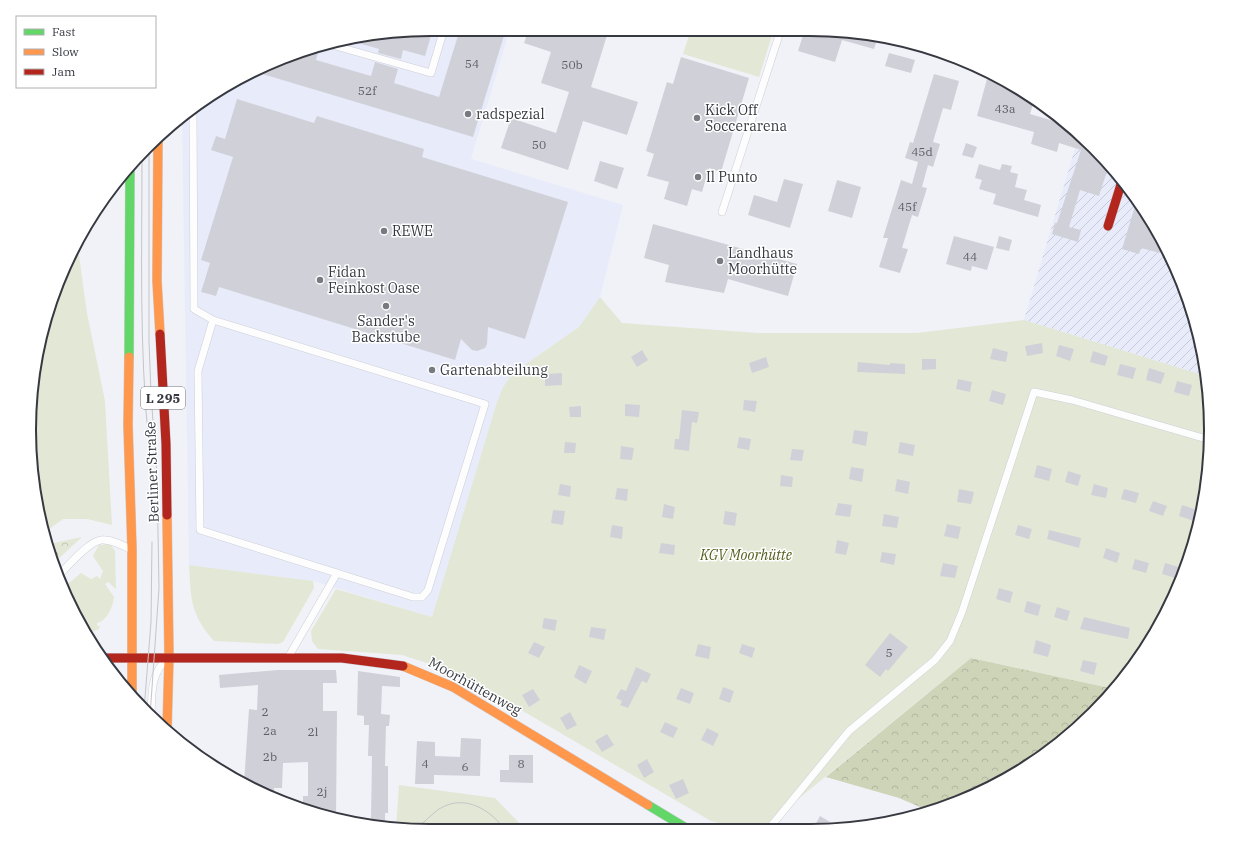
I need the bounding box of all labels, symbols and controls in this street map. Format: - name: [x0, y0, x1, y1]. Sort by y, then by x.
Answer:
- legend: [16, 16, 156, 88]
- text: Fast: [52, 24, 76, 39]
- text: Slow: [52, 44, 79, 59]
- house number: 54: [465, 56, 479, 71]
- house number: 50b: [561, 57, 583, 72]
- text: Jam: [52, 64, 76, 79]
- house number: 52f: [358, 83, 377, 98]
- place label: Kick Off Soccerarena: [705, 101, 787, 135]
- house number: 43a: [995, 101, 1016, 116]
- place label: radspezial: [476, 105, 545, 123]
- marker: radspezial: [463, 109, 473, 119]
- marker: Kick Off Soccerarena: [692, 113, 702, 123]
- house number: 50: [532, 137, 546, 152]
- house number: 45d: [911, 144, 933, 159]
- place label: Il Punto: [706, 168, 758, 186]
- marker: Il Punto: [693, 172, 703, 182]
- house number: 45f: [898, 199, 917, 214]
- place label: REWE: [392, 222, 433, 240]
- marker: REWE: [379, 226, 389, 236]
- place label: Landhaus Moorhütte: [728, 244, 797, 278]
- house number: 44: [963, 249, 977, 264]
- marker: Landhaus Moorhütte: [715, 256, 725, 266]
- place label: Fidan Feinkost Oase: [328, 263, 420, 297]
- marker: Fidan Feinkost Oase: [315, 275, 325, 285]
- marker: Sander's Backstube: [381, 301, 391, 311]
- place label: Sander's Backstube: [352, 312, 420, 346]
- place label: Gartenabteilung: [440, 361, 548, 379]
- marker: Gartenabteilung: [427, 365, 437, 375]
- road number: L 295: [141, 387, 185, 409]
- street label: Berliner Straße: [141, 421, 163, 523]
- park label: KGV Moorhütte: [699, 546, 793, 564]
- house number: 5: [885, 645, 893, 660]
- street label: Moorhüttenweg: [425, 653, 525, 719]
- house number: 2: [261, 704, 269, 719]
- house number: 2a: [263, 723, 277, 738]
- house number: 2l: [308, 724, 319, 739]
- house number: 2b: [263, 749, 277, 764]
- house number: 4: [421, 756, 429, 771]
- house number: 8: [517, 756, 525, 771]
- house number: 6: [461, 759, 469, 774]
- house number: 2j: [317, 784, 327, 799]

